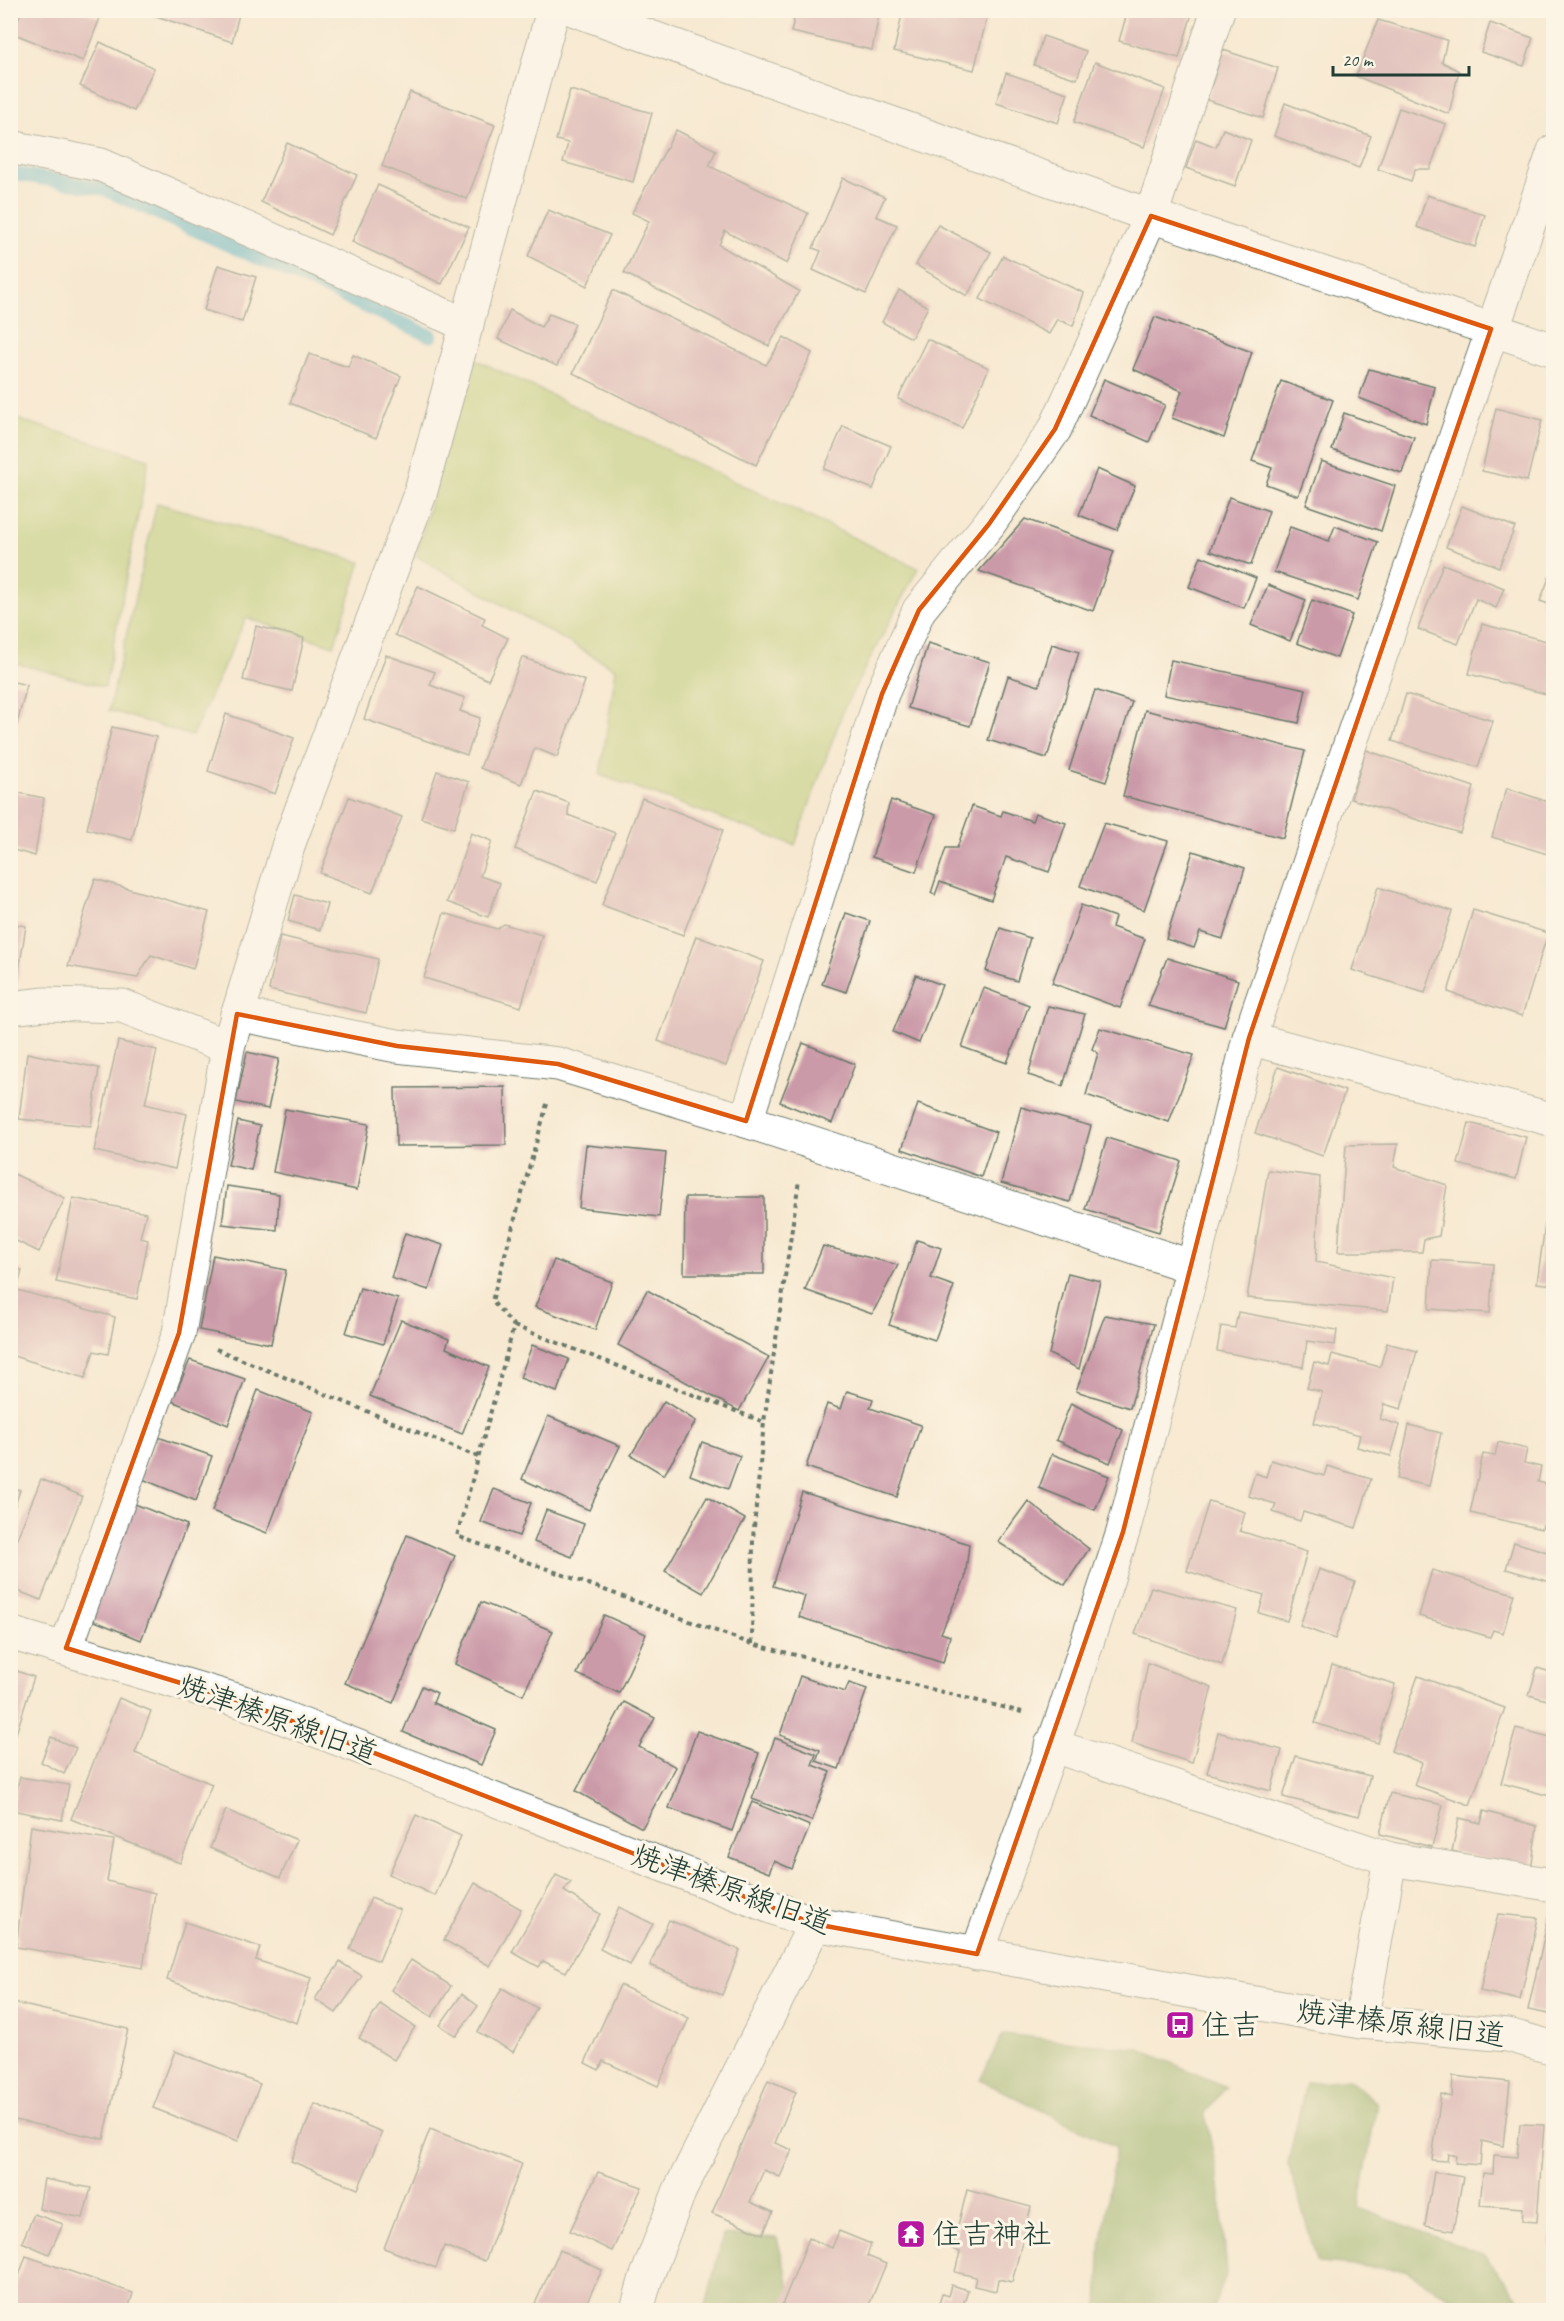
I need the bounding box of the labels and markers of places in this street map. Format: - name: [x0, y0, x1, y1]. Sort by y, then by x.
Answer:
- place label: 住吉: [1201, 2006, 1261, 2044]
- bus stop icon: 住吉: [1164, 2009, 1196, 2041]
- place label: 住吉神社: [932, 2215, 1052, 2253]
- temple icon: 住吉神社: [895, 2218, 927, 2250]

